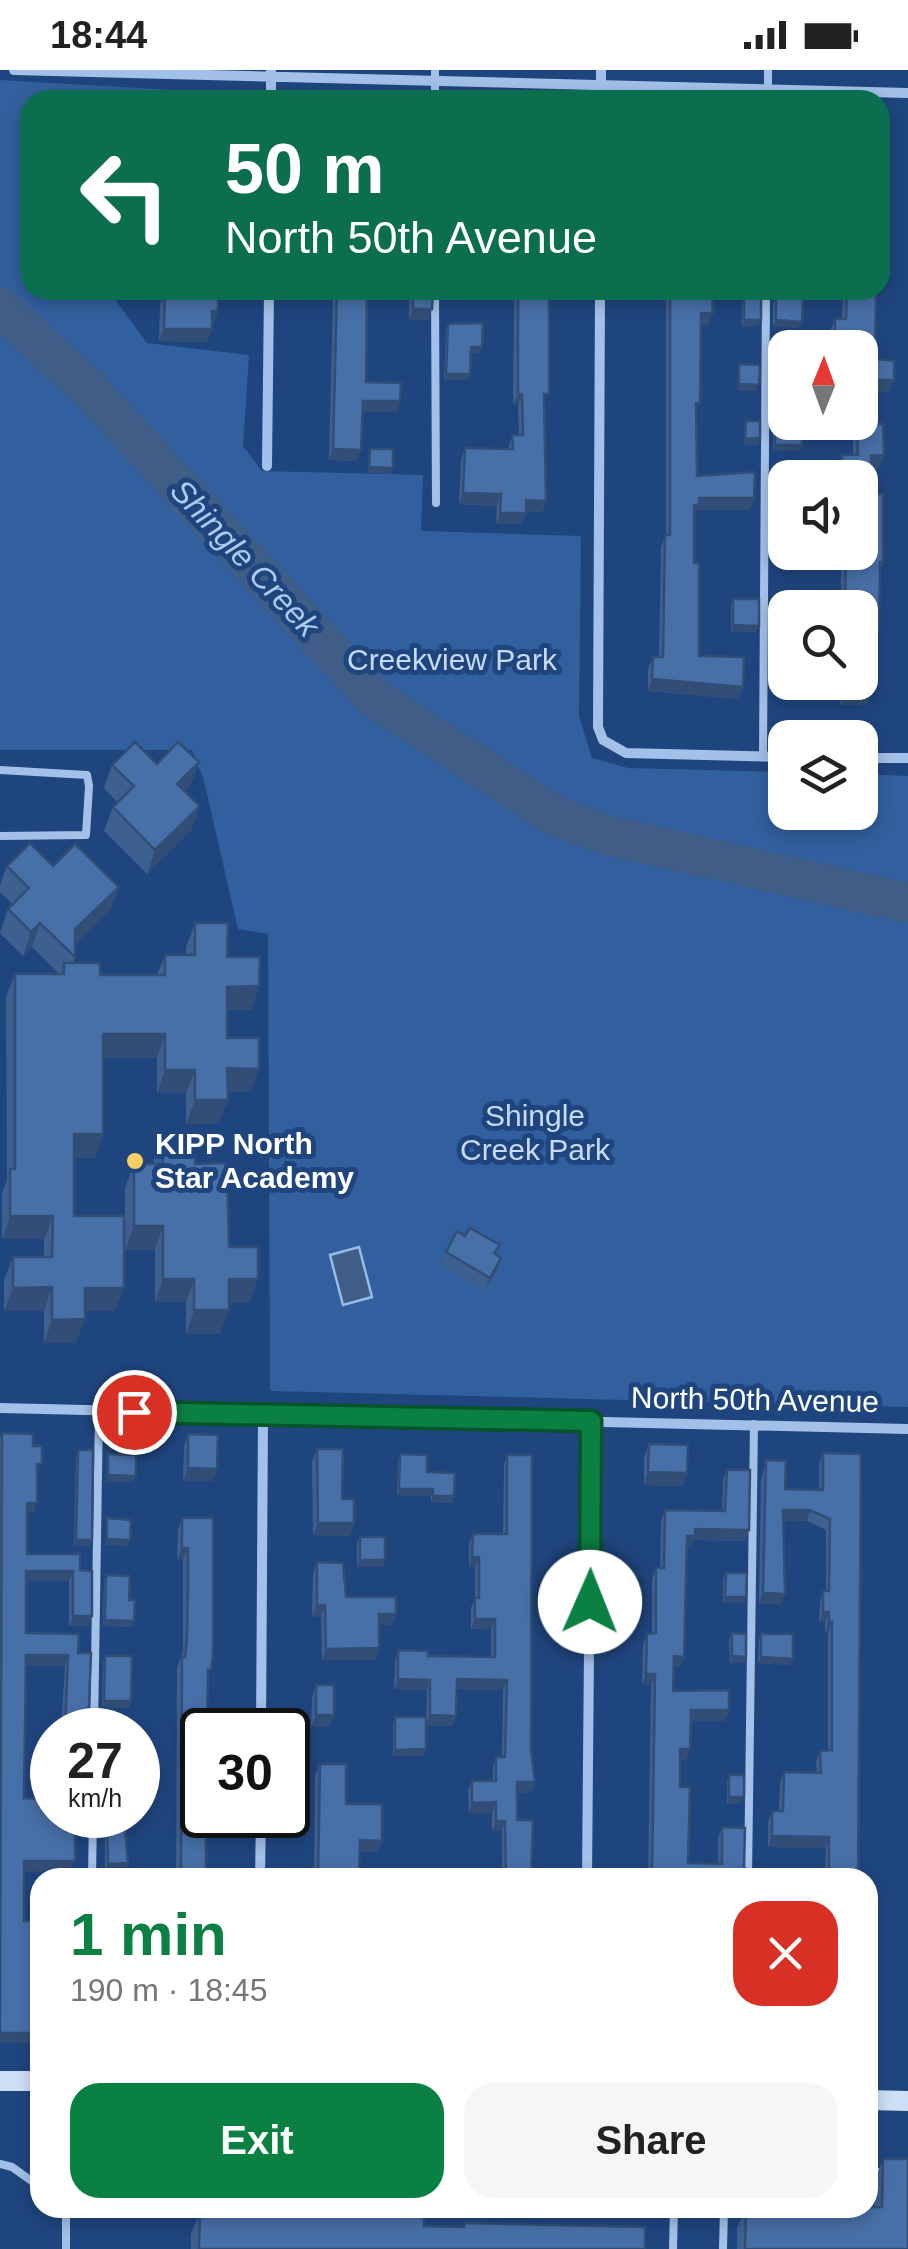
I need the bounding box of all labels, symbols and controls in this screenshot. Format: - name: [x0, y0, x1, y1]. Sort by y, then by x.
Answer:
- text: 18:44: [50, 14, 147, 56]
- icon: left: [60, 130, 190, 260]
- text: 50 m: [225, 130, 385, 208]
- text: North 50th Avenue: [225, 212, 597, 263]
- north arrow: [768, 330, 878, 440]
- map controls: [768, 330, 878, 830]
- button: sound: [768, 460, 878, 570]
- water label: Shingle Creek: [163, 472, 328, 645]
- button: search: [768, 590, 878, 700]
- park label: Creekview Park: [347, 643, 558, 676]
- button: layers: [768, 720, 878, 830]
- park label: Shingle Creek Park: [460, 1099, 611, 1166]
- place label: KIPP North Star Academy: [155, 1127, 354, 1194]
- marker: KIPP North Star Academy: [124, 1150, 146, 1172]
- pin: [92, 1370, 177, 1455]
- street label: North 50th Avenue: [631, 1381, 879, 1418]
- icon: arrive: [107, 1385, 162, 1440]
- position arrow: [538, 1550, 642, 1654]
- speed limit sign: 30: [180, 1708, 310, 1838]
- text: 27: [67, 1733, 123, 1789]
- text: km/h: [68, 1784, 122, 1812]
- text: 1 min: [70, 1901, 227, 1968]
- button: close: [733, 1901, 838, 2006]
- text: 190 m · 18:45: [70, 1972, 267, 2008]
- button: Exit: [70, 2083, 444, 2198]
- button: Share: [464, 2083, 838, 2198]

